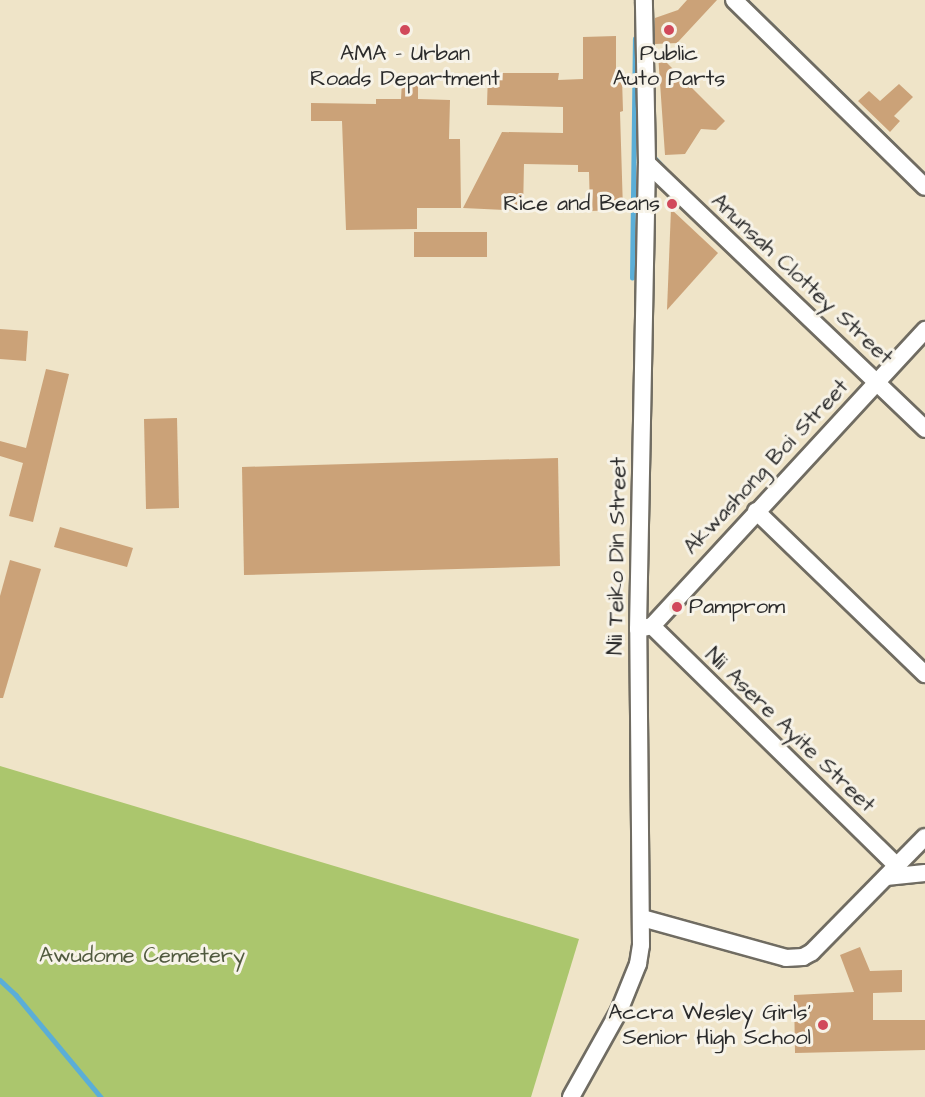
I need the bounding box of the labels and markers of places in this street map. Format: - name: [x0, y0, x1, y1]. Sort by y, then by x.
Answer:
- marker: AMA - Urban Roads Department: [398, 23, 412, 37]
- marker: Public Auto Parts: [662, 23, 676, 37]
- place label: AMA - Urban Roads Department: [310, 40, 500, 92]
- place label: Public Auto Parts: [613, 40, 725, 92]
- place label: Rice and Beans: [503, 191, 660, 217]
- marker: Rice and Beans: [665, 197, 679, 211]
- place label: Pamprom: [689, 594, 785, 620]
- marker: Pamprom: [670, 600, 684, 614]
- place label: Accra Wesley Girls' Senior High School: [608, 999, 811, 1050]
- marker: Accra Wesley Girls' Senior High School: [816, 1018, 830, 1032]

